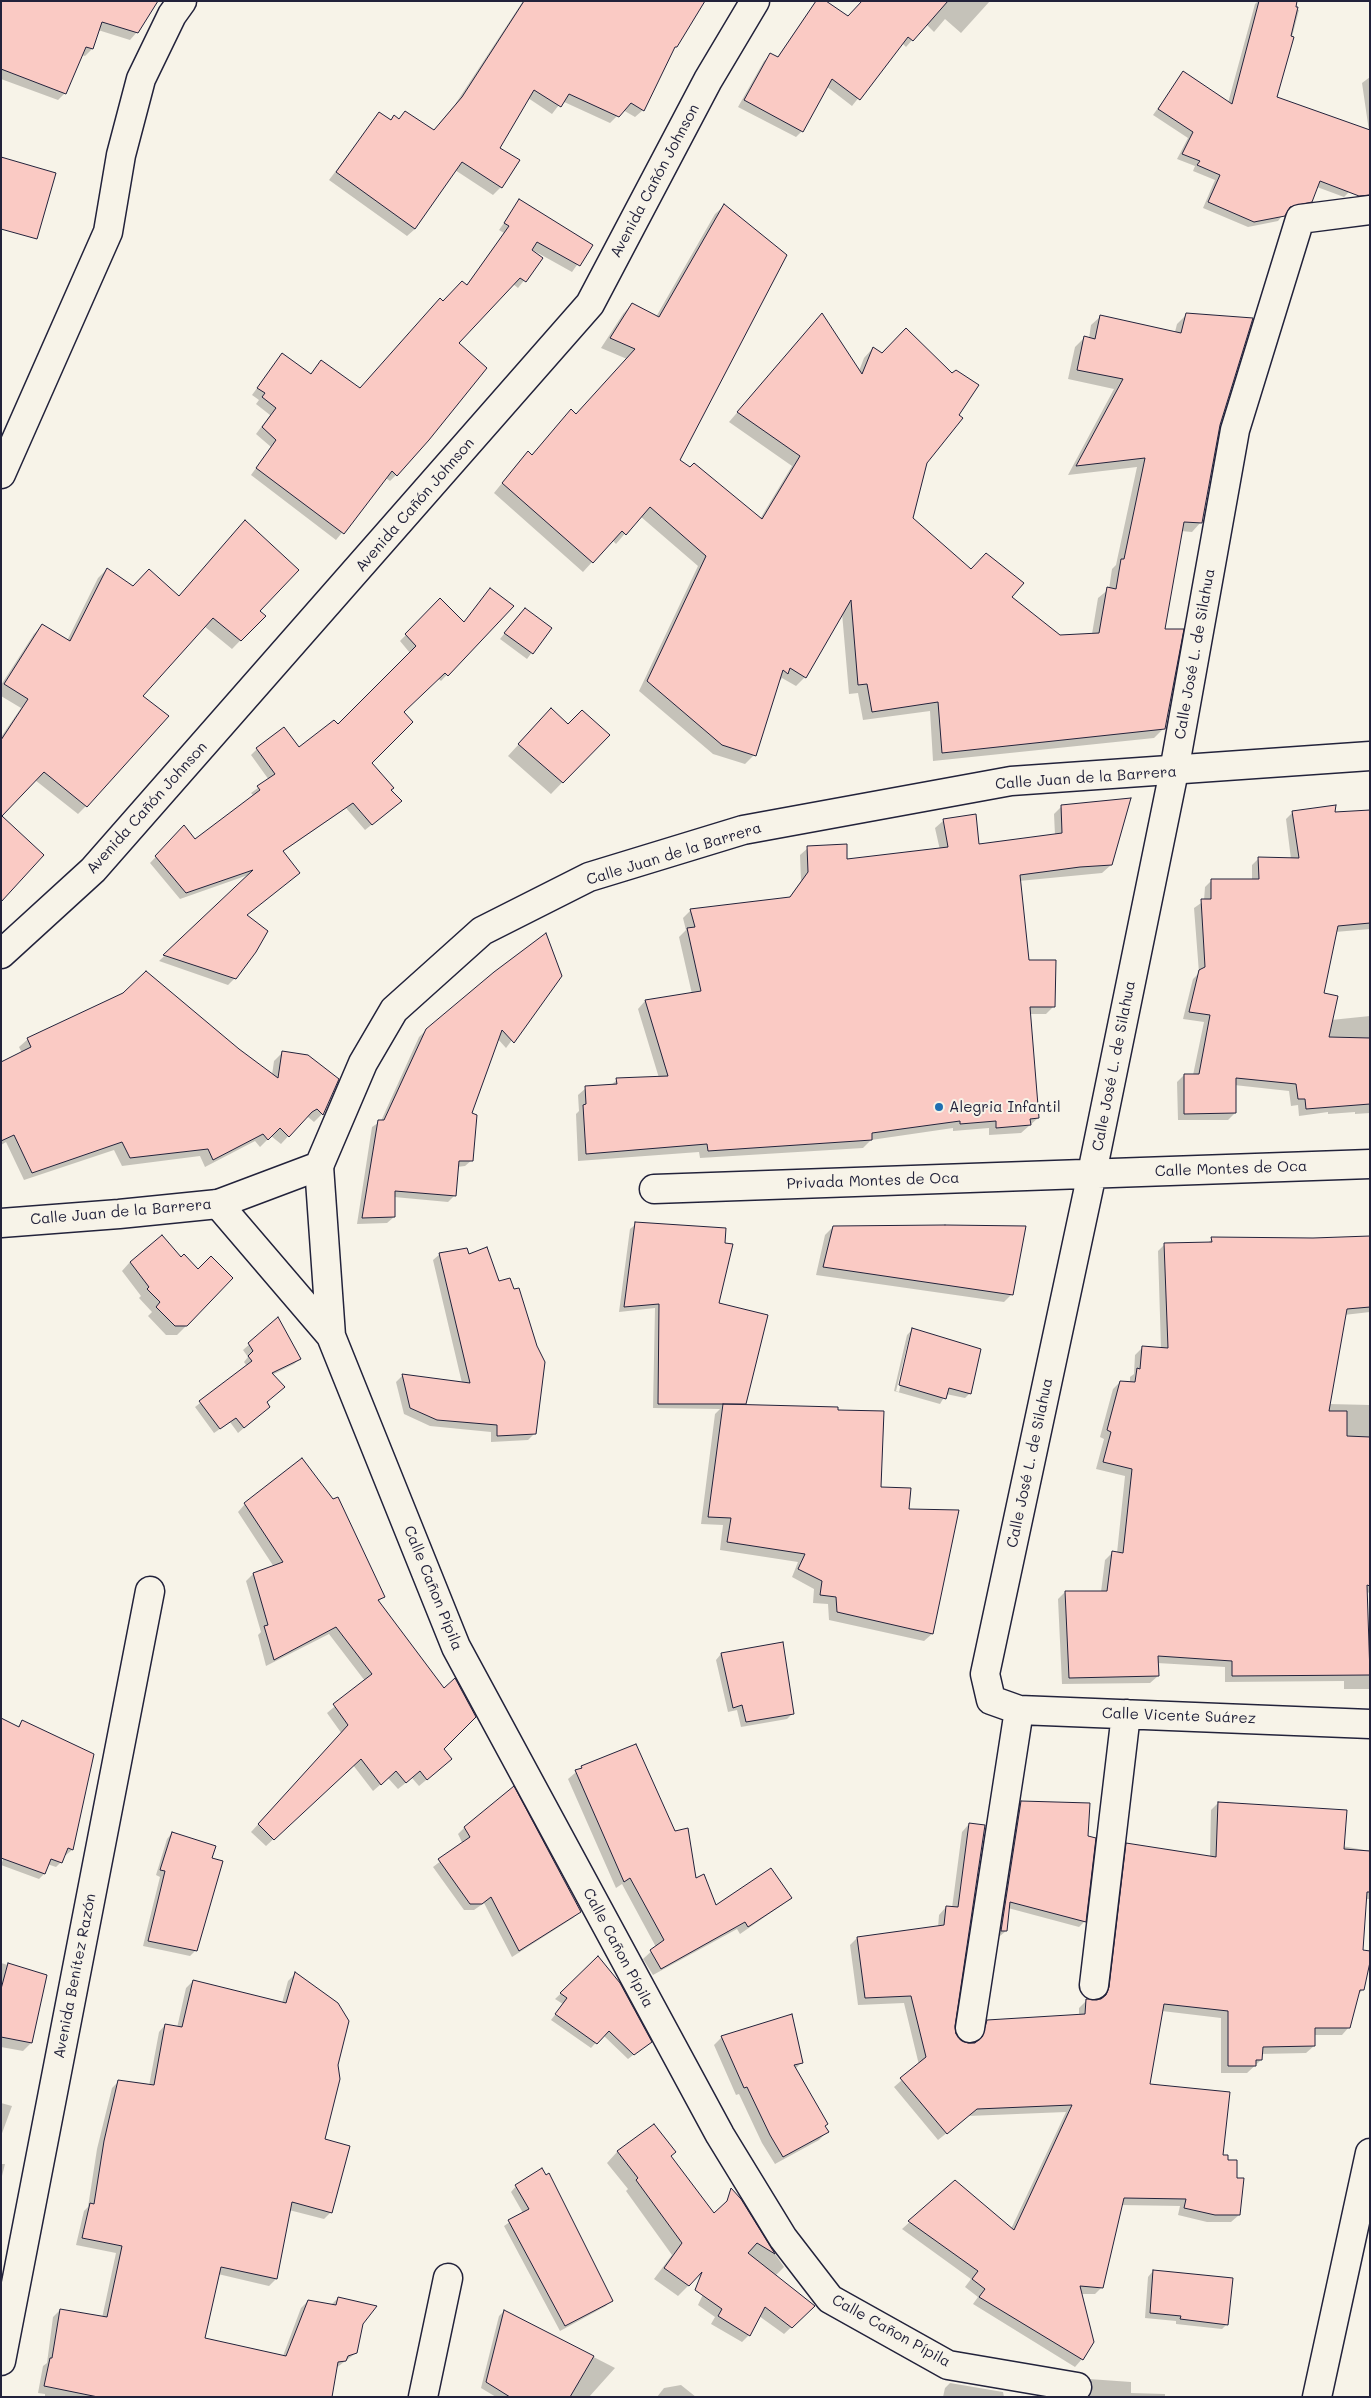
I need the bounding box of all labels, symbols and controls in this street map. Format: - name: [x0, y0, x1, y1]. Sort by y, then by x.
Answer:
- street label: Avenida Cañón Johnson: [607, 101, 703, 261]
- street label: Avenida Cañón Johnson: [352, 434, 478, 576]
- street label: Calle José L. de Silahua: [1171, 567, 1219, 741]
- street label: Avenida Cañón Johnson: [83, 738, 211, 878]
- street label: Calle Juan de la Barrera: [995, 763, 1177, 793]
- street label: Calle Juan de la Barrera: [584, 819, 764, 889]
- street label: Calle José L. de Silahua: [1089, 979, 1139, 1153]
- place label: Alegria Infantil: [949, 1098, 1061, 1116]
- marker: Alegria Infantil: [933, 1101, 945, 1113]
- street label: Calle Montes de Oca: [1155, 1157, 1307, 1181]
- street label: Privada Montes de Oca: [786, 1169, 960, 1193]
- street label: Calle Juan de la Barrera: [30, 1195, 212, 1229]
- street label: Calle José L. de Silahua: [1003, 1376, 1057, 1550]
- street label: Calle Cañon Pípila: [400, 1523, 466, 1653]
- street label: Calle Vicente Suárez: [1102, 1704, 1256, 1728]
- street label: Calle Cañon Pípila: [579, 1885, 657, 2011]
- street label: Avenida Benítez Razón: [50, 1892, 100, 2060]
- street label: Calle Cañon Pípila: [829, 2291, 953, 2371]

